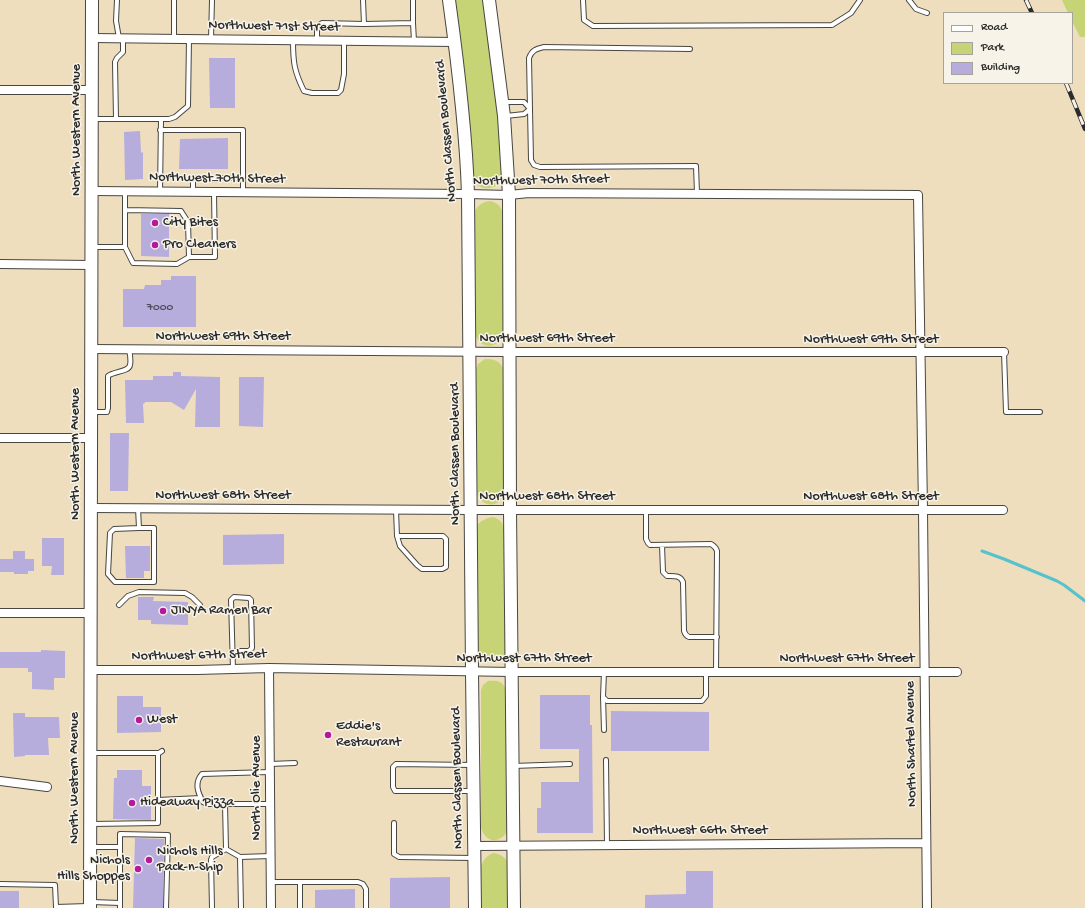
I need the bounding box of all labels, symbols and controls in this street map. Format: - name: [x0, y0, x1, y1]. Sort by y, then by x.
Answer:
- legend: [943, 12, 1073, 84]
- street label: Northwest 71st Street: [208, 17, 340, 37]
- text: Road: [981, 21, 1007, 35]
- text: Park: [981, 41, 1004, 55]
- street label: North Classen Boulevard: [432, 59, 462, 203]
- text: Building: [981, 61, 1020, 75]
- street label: North Western Avenue: [69, 64, 85, 196]
- street label: Northwest 70th Street: [149, 169, 285, 189]
- street label: Northwest 70th Street: [473, 171, 609, 191]
- place label: City Bites: [163, 215, 218, 231]
- marker: City Bites: [150, 218, 160, 228]
- place label: Pro Cleaners: [163, 237, 236, 253]
- marker: Pro Cleaners: [150, 240, 160, 250]
- house number: 7000: [147, 301, 173, 315]
- street label: Northwest 69th Street: [156, 329, 290, 345]
- street label: Northwest 69th Street: [480, 331, 614, 347]
- street label: Northwest 69th Street: [804, 332, 938, 348]
- street label: North Classen Boulevard: [448, 383, 464, 525]
- street label: North Western Avenue: [68, 388, 84, 520]
- street label: Northwest 68th Street: [155, 488, 291, 504]
- street label: Northwest 68th Street: [479, 489, 615, 505]
- street label: Northwest 68th Street: [803, 489, 939, 505]
- place label: JINYA Ramen Bar: [171, 603, 271, 619]
- marker: JINYA Ramen Bar: [158, 606, 168, 616]
- street label: Northwest 67th Street: [131, 646, 267, 666]
- street label: Northwest 67th Street: [456, 651, 592, 667]
- street label: Northwest 67th Street: [779, 651, 915, 667]
- street label: North Shartel Avenue: [903, 681, 921, 807]
- street label: North Classen Boulevard: [448, 707, 468, 849]
- street label: North Western Avenue: [67, 712, 83, 844]
- place label: West: [147, 712, 177, 728]
- marker: West: [134, 715, 144, 725]
- place label: Eddie's Restaurant: [336, 719, 401, 752]
- marker: Eddie's Restaurant: [323, 730, 333, 740]
- street label: North Olie Avenue: [249, 735, 265, 841]
- place label: Hideaway Pizza: [140, 795, 234, 811]
- marker: Hideaway Pizza: [127, 798, 137, 808]
- street label: Northwest 66th Street: [633, 823, 767, 839]
- place label: Nichols Hills Pack-n-Ship: [157, 844, 223, 876]
- place label: Nichols Hills Shoppes: [57, 853, 130, 886]
- marker: Nichols Hills Pack-n-Ship: [144, 855, 154, 865]
- marker: Nichols Hills Shoppes: [133, 864, 143, 874]

